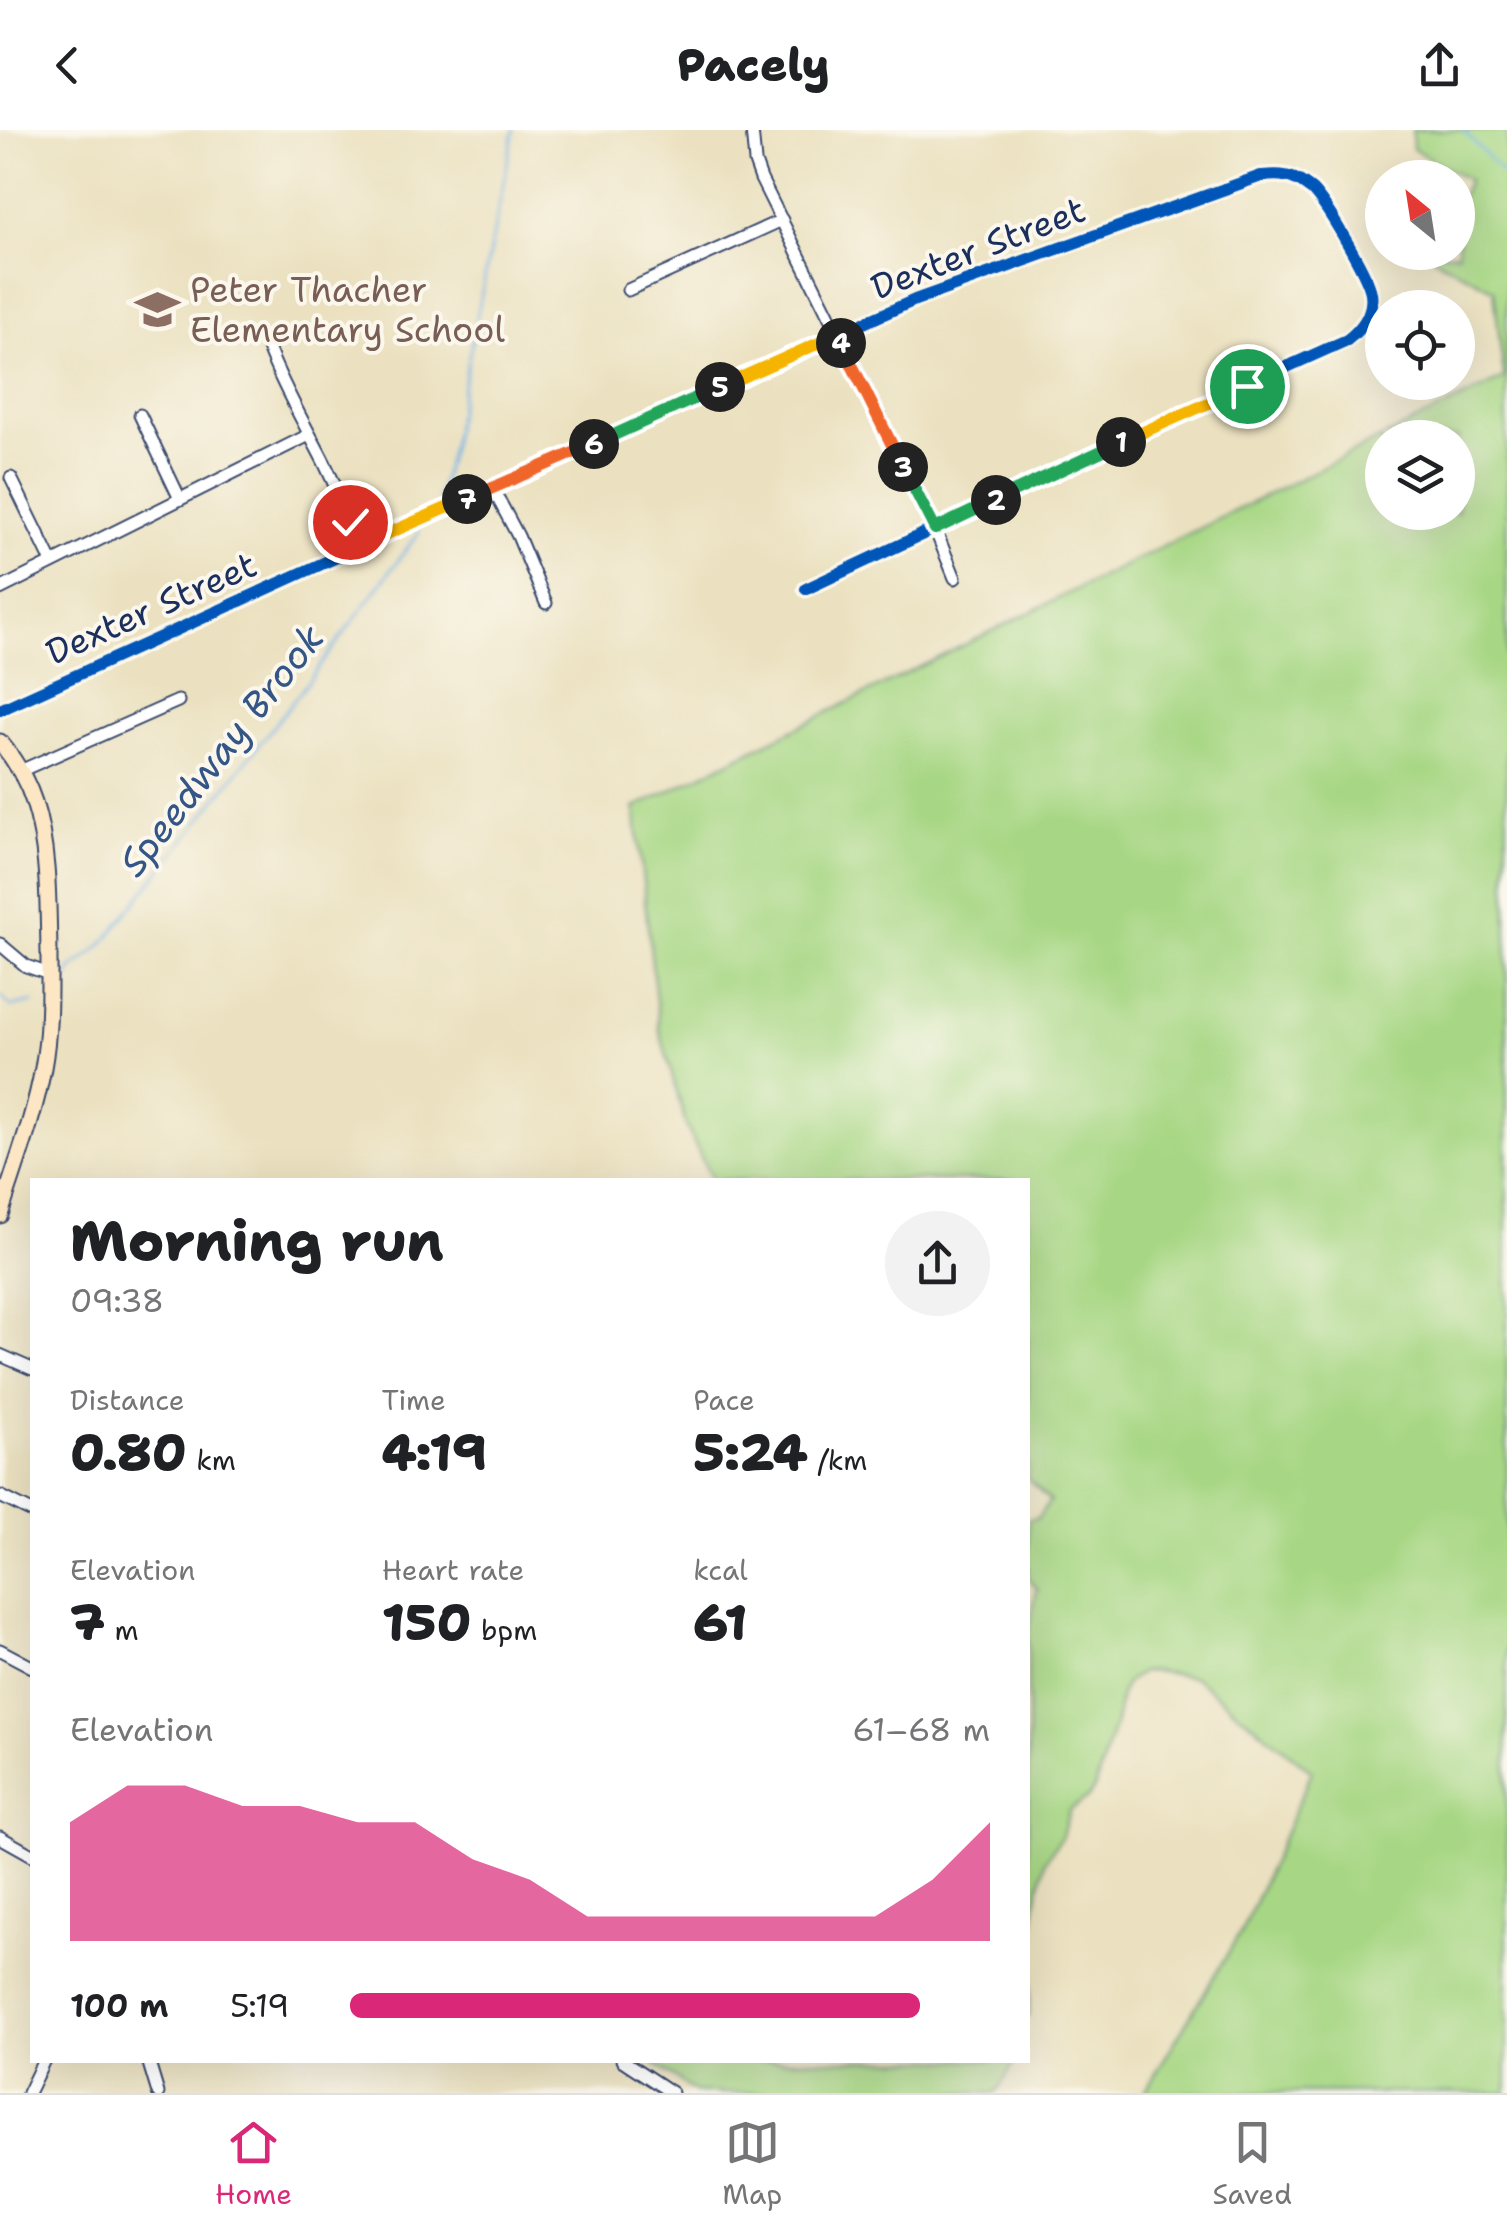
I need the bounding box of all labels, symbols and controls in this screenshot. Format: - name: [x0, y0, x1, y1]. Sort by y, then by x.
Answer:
- text: Pacely: [677, 35, 830, 95]
- icon: back: [40, 38, 95, 93]
- icon: share: [1412, 38, 1467, 93]
- north arrow: [1365, 160, 1475, 270]
- map controls: [1365, 160, 1475, 530]
- street label: Dexter Street: [864, 186, 1092, 310]
- place label: Peter Thacher Elementary School: [190, 266, 506, 353]
- school or university icon: Peter Thacher Elementary School: [133, 285, 181, 333]
- button: locate: [1365, 290, 1475, 400]
- pin: 4: [816, 318, 866, 368]
- text: 4: [831, 324, 851, 362]
- pin: [1205, 344, 1290, 429]
- icon: arrive: [1220, 359, 1275, 414]
- pin: 5: [695, 362, 745, 412]
- text: 5: [711, 368, 729, 406]
- pin: 1: [1096, 417, 1146, 467]
- pin: 6: [569, 419, 619, 469]
- button: layers: [1365, 420, 1475, 530]
- text: 1: [1115, 423, 1127, 461]
- text: 6: [584, 425, 604, 463]
- pin: 3: [878, 442, 928, 492]
- text: 3: [893, 448, 913, 486]
- pin: 7: [442, 474, 492, 524]
- pin: 2: [971, 475, 1021, 525]
- pin: [308, 480, 393, 565]
- text: 7: [457, 480, 477, 518]
- text: 2: [986, 481, 1006, 519]
- icon: check: [323, 495, 378, 550]
- street label: Dexter Street: [38, 541, 264, 675]
- water label: Speedway Brook: [107, 614, 335, 886]
- text: Morning run: [70, 1204, 444, 1278]
- button: share: [885, 1211, 990, 1316]
- text: 09:38: [70, 1279, 164, 1322]
- text: Distance: [70, 1381, 185, 1419]
- text: Time: [382, 1381, 446, 1419]
- text: Pace: [693, 1381, 755, 1419]
- text: 0.80: [70, 1419, 187, 1486]
- text: 4:19: [382, 1419, 487, 1486]
- text: 5:24: [693, 1419, 808, 1486]
- text: km: [187, 1441, 236, 1479]
- text: /km: [808, 1441, 867, 1479]
- text: Elevation: [70, 1551, 195, 1589]
- text: Heart rate: [382, 1551, 524, 1589]
- text: kcal: [693, 1551, 748, 1589]
- text: 7: [70, 1589, 105, 1656]
- text: 150: [382, 1589, 471, 1656]
- text: 61: [693, 1589, 747, 1656]
- text: m: [105, 1611, 139, 1649]
- text: bpm: [471, 1611, 537, 1649]
- text: Elevation: [70, 1708, 213, 1751]
- text: 61–68 m: [852, 1708, 990, 1751]
- text: 100 m: [70, 1984, 169, 2027]
- text: 5:19: [230, 1984, 289, 2027]
- tab: Home: [215, 2115, 292, 2213]
- tab: Map: [722, 2115, 782, 2213]
- tab: Saved: [1212, 2115, 1292, 2213]

